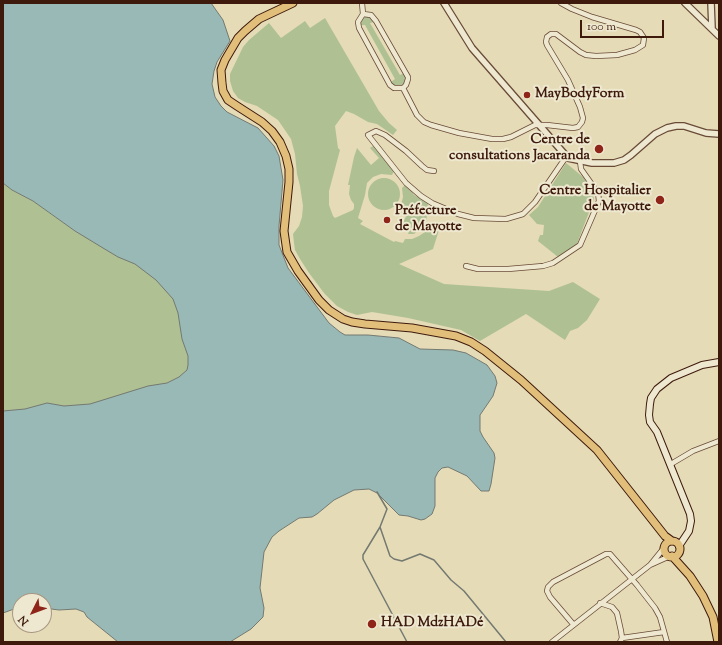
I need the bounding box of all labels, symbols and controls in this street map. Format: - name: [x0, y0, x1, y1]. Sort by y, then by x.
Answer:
- scale bar: [582, 12, 666, 38]
- text: 100 m: [587, 18, 616, 36]
- place label: MayBodyForm: [535, 87, 624, 103]
- marker: MayBodyForm: [522, 90, 532, 100]
- place label: Centre de consultations Jacaranda: [449, 133, 590, 166]
- marker: Centre de consultations Jacaranda: [593, 143, 605, 155]
- place label: Centre Hospitalier de Mayotte: [539, 184, 651, 216]
- marker: Centre Hospitalier de Mayotte: [654, 194, 666, 206]
- place label: Préfecture de Mayotte: [395, 204, 462, 236]
- marker: Préfecture de Mayotte: [382, 215, 392, 225]
- north arrow: [12, 593, 52, 633]
- text: N: [15, 612, 33, 629]
- place label: HAD MdzHADé: [381, 616, 483, 632]
- marker: HAD MdzHADé: [366, 618, 378, 630]

